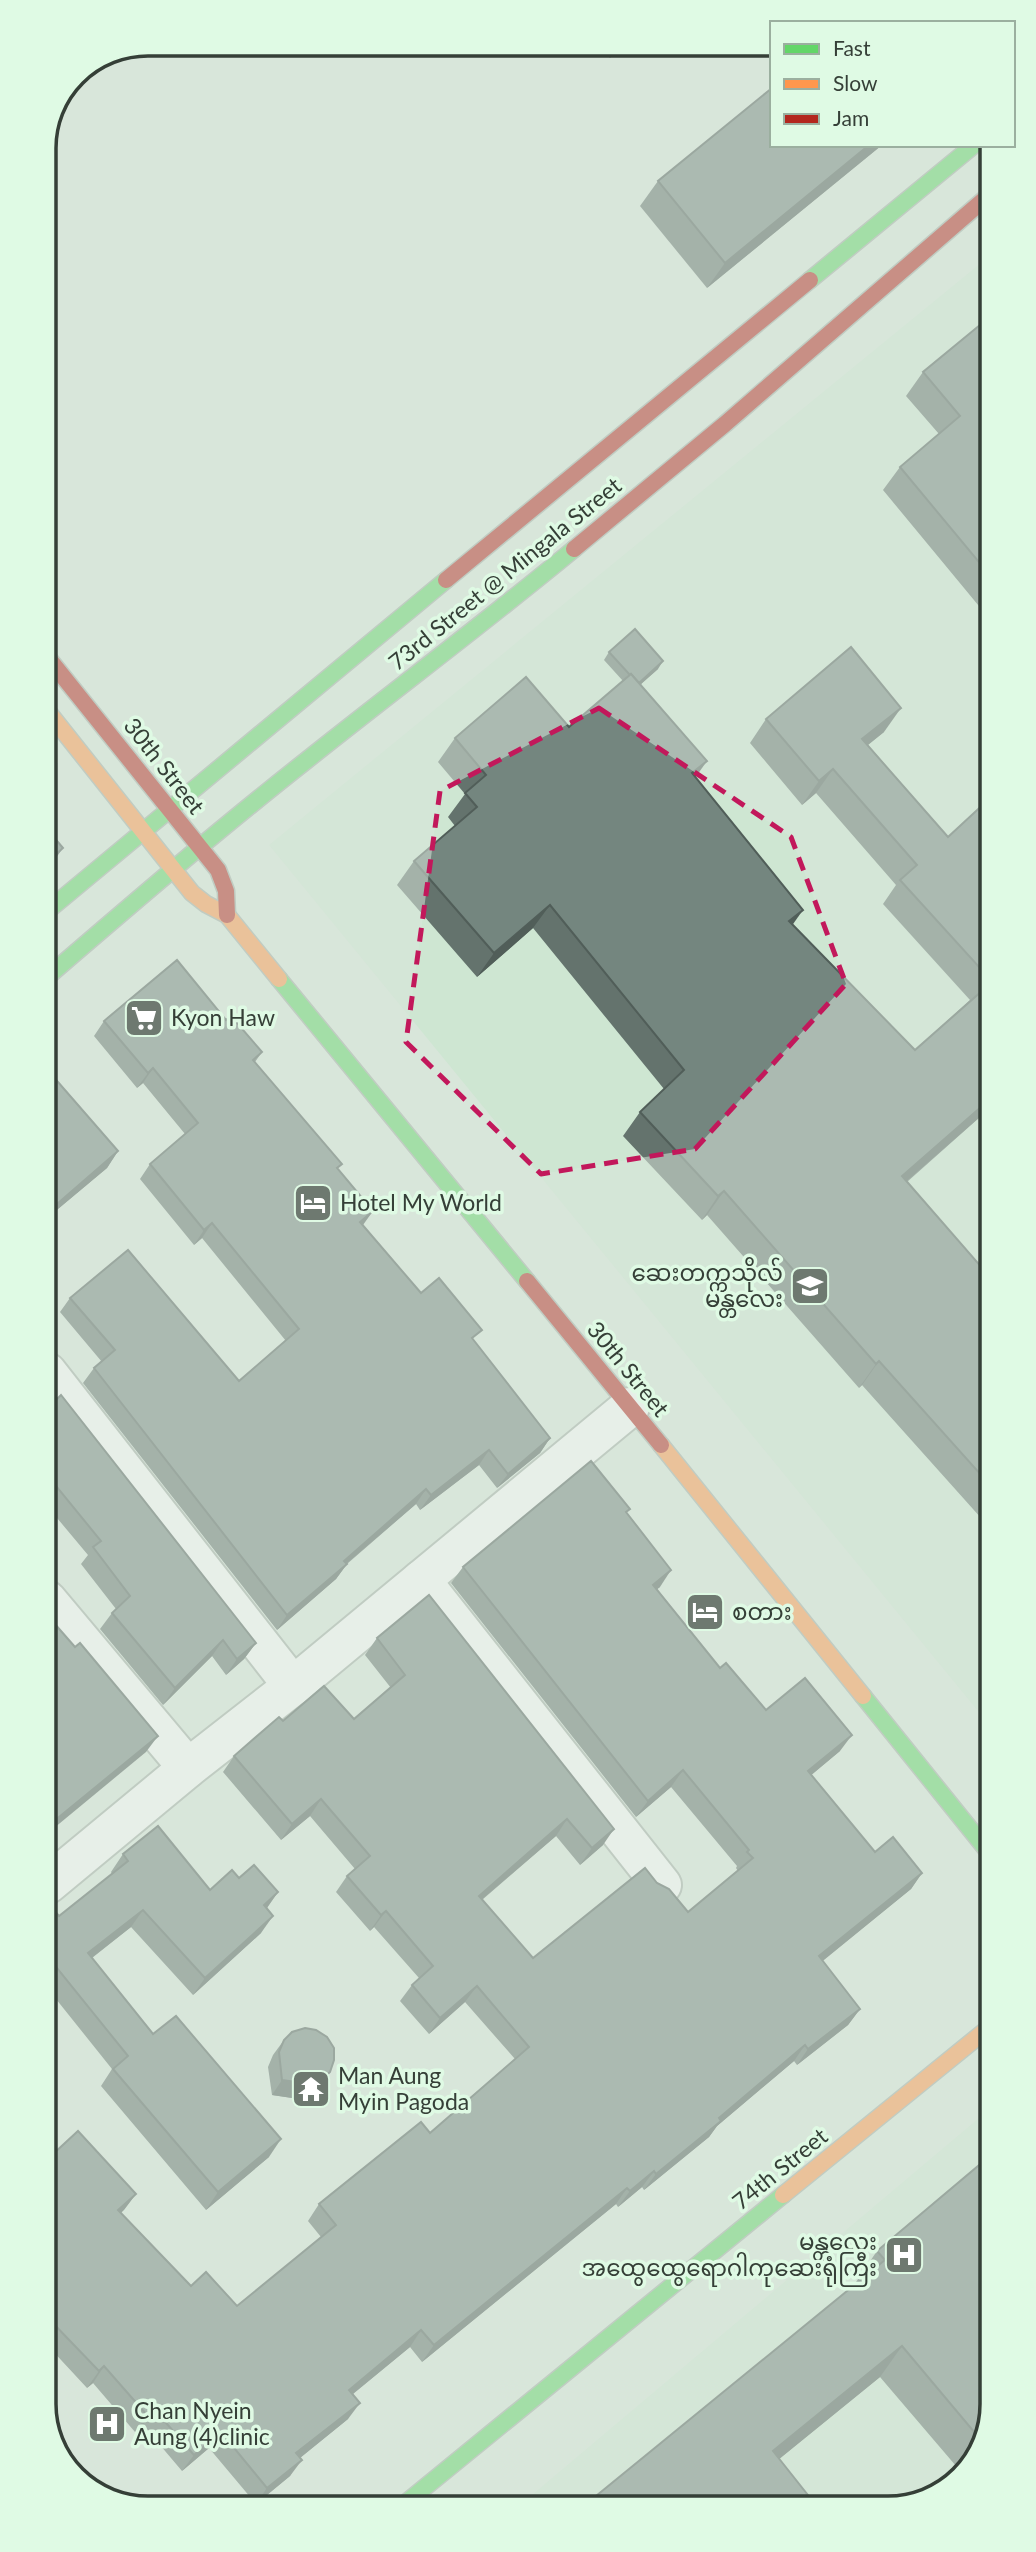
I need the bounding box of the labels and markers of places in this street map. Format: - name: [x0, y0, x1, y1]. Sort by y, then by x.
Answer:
- supermarket icon: Kyon Haw: [123, 997, 165, 1039]
- place label: Kyon Haw: [171, 1003, 275, 1031]
- hotel icon: Hotel My World: [292, 1182, 334, 1224]
- place label: Hotel My World: [340, 1188, 502, 1216]
- place label: ဆေးတက္ကသိုလ် မန္တလေး: [631, 1257, 783, 1318]
- school or university icon: ဆေးတက္ကသိုလ် မန္တလေး: [789, 1265, 831, 1307]
- hotel icon: စတား: [684, 1591, 726, 1633]
- place label: စတား: [732, 1597, 792, 1625]
- place label: Man Aung Myin Pagoda: [338, 2061, 469, 2115]
- temple icon: Man Aung Myin Pagoda: [290, 2068, 332, 2110]
- place label: မန္တလေး အထွေထွေရောဂါကုဆေးရုံကြီး: [582, 2227, 877, 2287]
- hospital icon: မန္တလေး အထွေထွေရောဂါကုဆေးရုံကြီး: [883, 2234, 925, 2276]
- place label: Chan Nyein Aung (4)clinic: [134, 2396, 270, 2450]
- hospital icon: Chan Nyein Aung (4)clinic: [86, 2403, 128, 2445]

